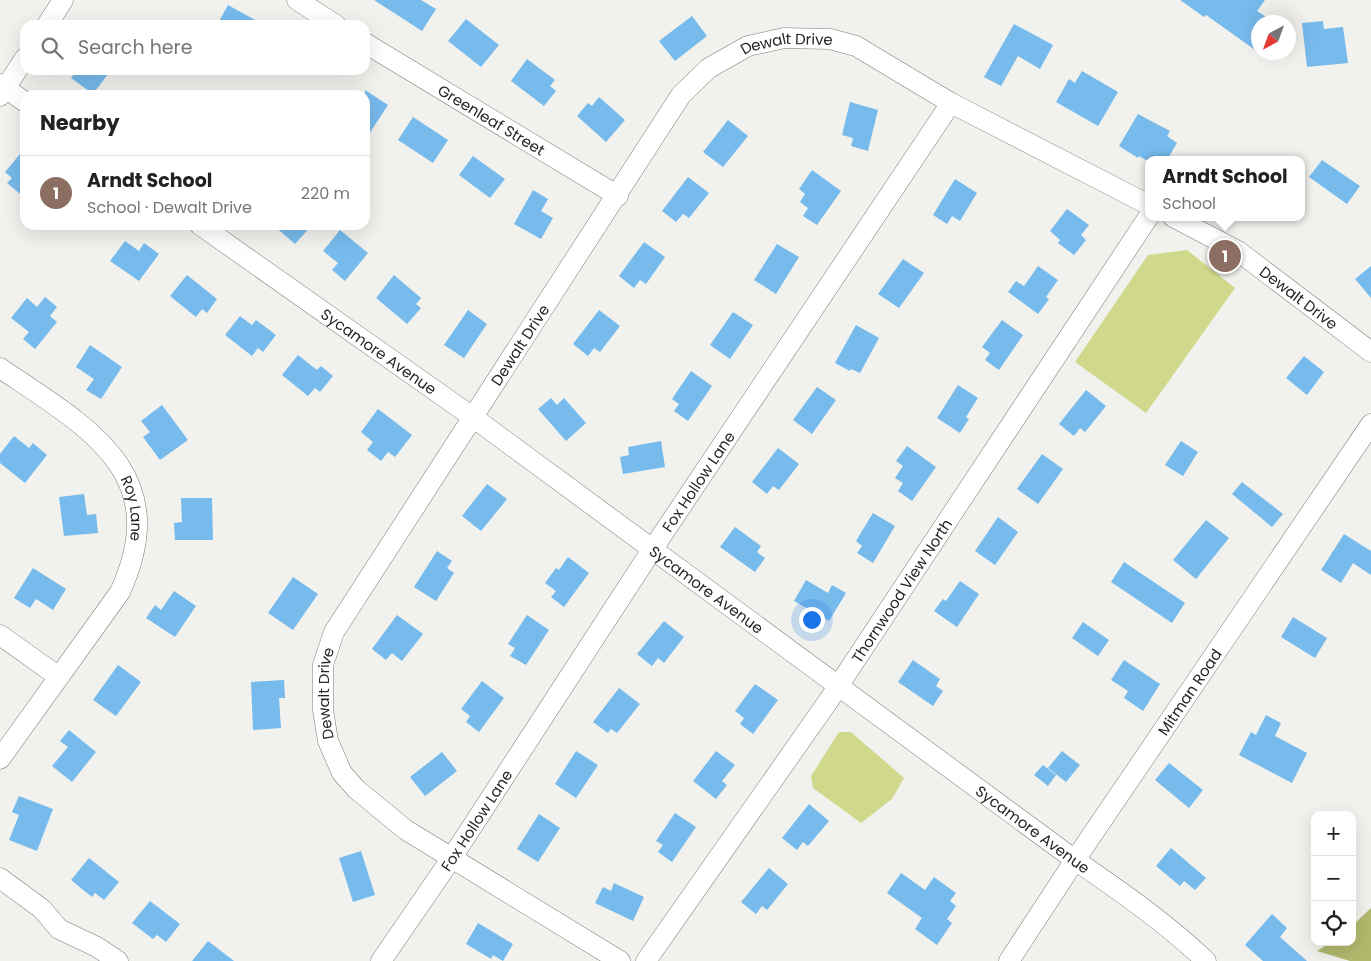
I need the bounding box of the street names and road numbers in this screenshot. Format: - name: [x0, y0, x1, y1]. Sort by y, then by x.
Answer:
- street label: Dewalt Drive: [736, 27, 833, 59]
- street label: Greenleaf Street: [434, 79, 549, 160]
- street label: Dewalt Drive: [1256, 261, 1343, 334]
- street label: Dewalt Drive: [486, 300, 554, 390]
- street label: Sycamore Avenue: [317, 303, 441, 399]
- street label: Fox Hollow Lane: [657, 427, 739, 536]
- street label: Roy Lane: [116, 472, 148, 542]
- street label: Thornwood View North: [846, 514, 957, 667]
- street label: Sycamore Avenue: [645, 540, 768, 638]
- street label: Dewalt Drive: [312, 644, 339, 741]
- street label: Mitman Road: [1152, 644, 1226, 739]
- street label: Fox Hollow Lane: [435, 765, 517, 875]
- street label: Sycamore Avenue: [972, 780, 1094, 878]

